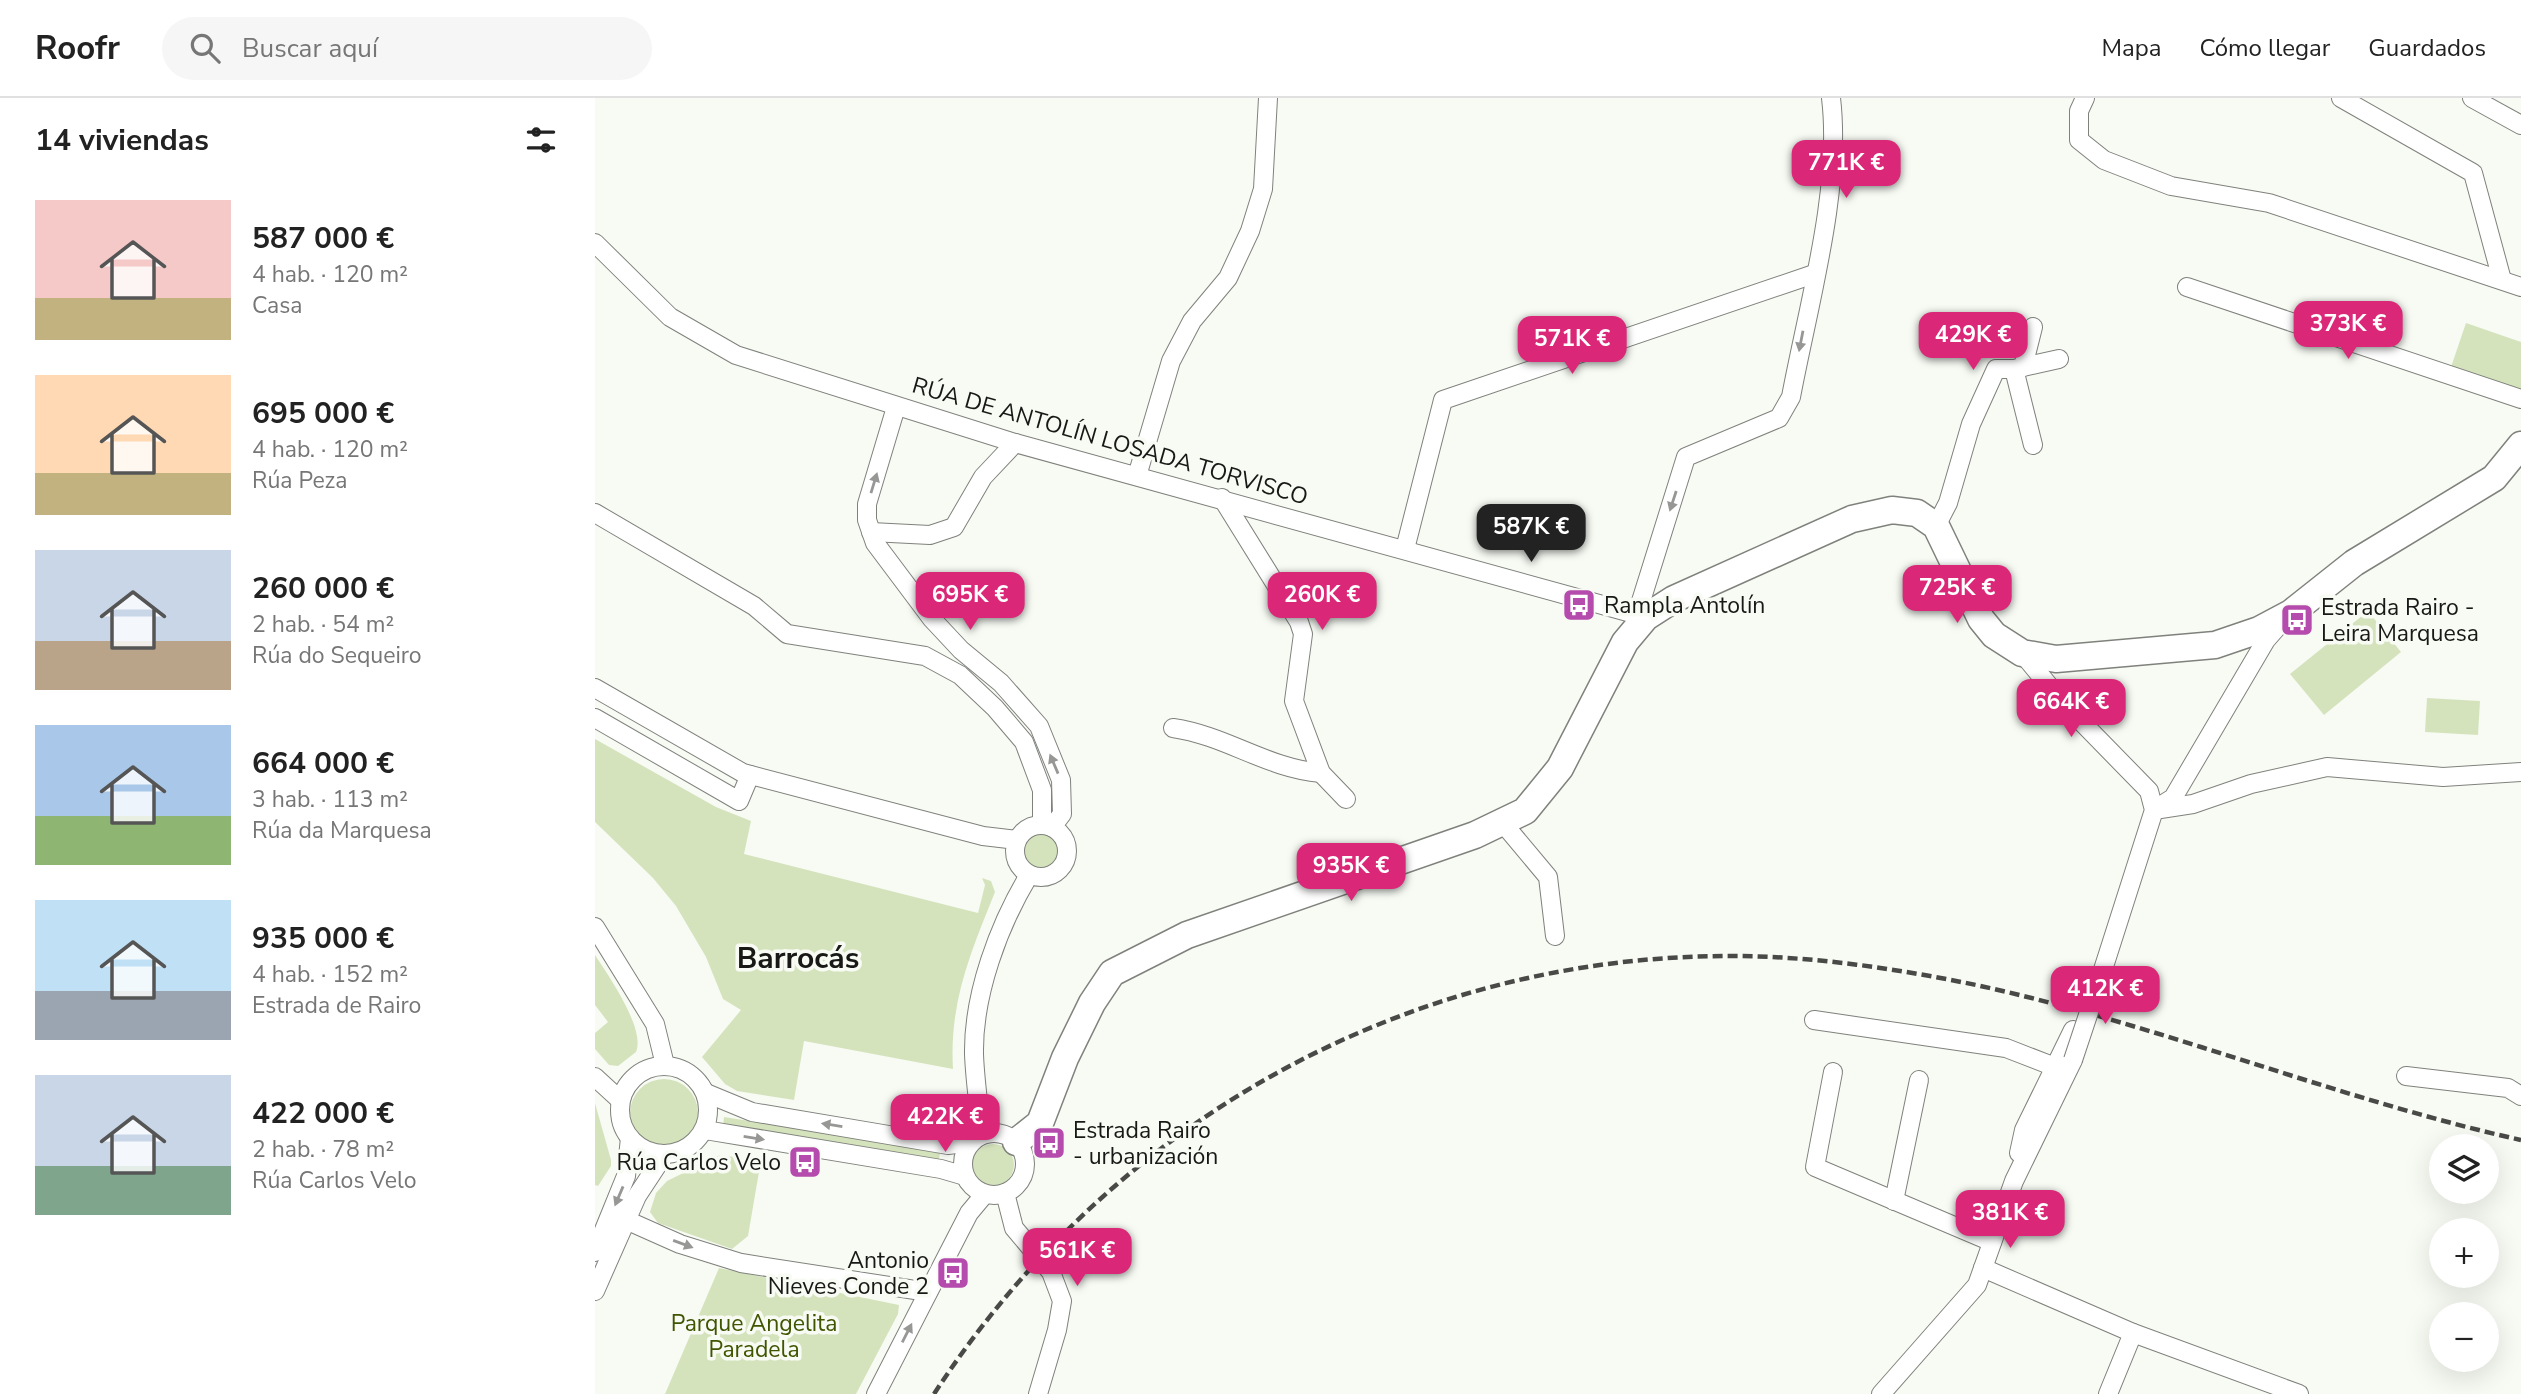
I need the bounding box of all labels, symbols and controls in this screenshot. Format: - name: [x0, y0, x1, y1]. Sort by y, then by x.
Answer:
- search box: [162, 17, 652, 80]
- text: Roofr: [35, 26, 120, 71]
- icon: search: [186, 29, 224, 67]
- text: Buscar aquí: [242, 31, 378, 66]
- text: Mapa: [2101, 32, 2161, 64]
- text: Cómo llegar: [2199, 32, 2330, 64]
- text: Guardados: [2368, 32, 2486, 64]
- text: 14 viviendas: [35, 120, 209, 161]
- icon: filters: [522, 121, 560, 159]
- pin: 771K €: [1789, 140, 1903, 200]
- text: 771K €: [1808, 147, 1884, 178]
- text: 587 000 €: [252, 218, 394, 259]
- icon: home: [91, 228, 175, 312]
- text: 4 hab. · 120 m²: [252, 259, 408, 290]
- text: Casa: [252, 290, 303, 321]
- pin: 373K €: [2291, 302, 2405, 361]
- text: 373K €: [2310, 308, 2386, 339]
- pin: 429K €: [1916, 313, 2030, 372]
- pin: 571K €: [1515, 316, 1629, 376]
- text: 429K €: [1935, 319, 2011, 350]
- text: 571K €: [1534, 323, 1610, 354]
- one-way arrow: [1796, 330, 1807, 352]
- street label: RÚA DE ANTOLÍN LOSADA TORVISCO: [908, 370, 1312, 512]
- text: 695 000 €: [252, 393, 394, 434]
- icon: home: [91, 403, 175, 487]
- text: 4 hab. · 120 m²: [252, 434, 408, 465]
- text: Rúa Peza: [252, 465, 347, 496]
- one-way arrow: [869, 472, 879, 493]
- one-way arrow: [1667, 490, 1677, 511]
- pin: 587K €: [1474, 504, 1588, 564]
- text: 587K €: [1493, 511, 1569, 542]
- pin: 725K €: [1900, 566, 2014, 625]
- text: 260 000 €: [252, 568, 394, 609]
- text: 725K €: [1919, 572, 1995, 603]
- pin: 695K €: [913, 573, 1027, 632]
- pin: 260K €: [1265, 573, 1379, 632]
- icon: home: [91, 578, 175, 662]
- text: 695K €: [932, 579, 1008, 610]
- text: 260K €: [1284, 579, 1360, 610]
- bus stop icon: Rampla Antolín: [1560, 586, 1598, 624]
- place label: Rampla Antolín: [1604, 590, 1765, 621]
- place label: Estrada Rairo - Leira Marquesa: [2321, 592, 2479, 649]
- bus stop icon: Estrada Rairo - Leira Marquesa: [2278, 601, 2316, 639]
- text: 2 hab. · 54 m²: [252, 609, 394, 640]
- text: Rúa do Sequeiro: [252, 640, 422, 671]
- pin: 664K €: [2014, 680, 2128, 739]
- text: 664K €: [2033, 686, 2109, 717]
- text: 664 000 €: [252, 743, 394, 784]
- icon: home: [91, 753, 175, 837]
- one-way arrow: [1049, 753, 1060, 774]
- text: 3 hab. · 113 m²: [252, 784, 408, 815]
- text: Rúa da Marquesa: [252, 815, 432, 846]
- pin: 935K €: [1294, 844, 1408, 903]
- text: 935K €: [1313, 850, 1389, 881]
- text: 935 000 €: [252, 918, 394, 959]
- icon: home: [91, 928, 175, 1012]
- district label: Barrocás: [737, 938, 859, 979]
- text: 4 hab. · 152 m²: [252, 959, 408, 990]
- pin: 412K €: [2048, 967, 2162, 1026]
- text: 412K €: [2067, 973, 2143, 1004]
- text: Estrada de Rairo: [252, 990, 421, 1021]
- text: 422 000 €: [252, 1093, 394, 1134]
- pin: 422K €: [888, 1094, 1002, 1154]
- text: 422K €: [907, 1101, 983, 1132]
- icon: home: [91, 1103, 175, 1187]
- place label: Estrada Rairo - urbanización: [1073, 1115, 1218, 1172]
- one-way arrow: [821, 1119, 843, 1130]
- bus stop icon: Estrada Rairo - urbanización: [1030, 1124, 1068, 1162]
- one-way arrow: [743, 1133, 765, 1144]
- text: 2 hab. · 78 m²: [252, 1134, 394, 1165]
- map controls: [2429, 1134, 2499, 1372]
- button: layers: [2429, 1134, 2499, 1204]
- bus stop icon: Rúa Carlos Velo: [786, 1143, 824, 1181]
- place label: Rúa Carlos Velo: [616, 1147, 781, 1178]
- text: Rúa Carlos Velo: [252, 1165, 417, 1196]
- one-way arrow: [613, 1186, 624, 1207]
- pin: 381K €: [1953, 1190, 2067, 1250]
- text: 381K €: [1972, 1197, 2048, 1228]
- button: +: [2429, 1218, 2499, 1288]
- pin: 561K €: [1020, 1228, 1134, 1288]
- text: 561K €: [1039, 1235, 1115, 1266]
- one-way arrow: [672, 1239, 693, 1250]
- place label: Antonio Nieves Conde 2: [768, 1245, 929, 1302]
- bus stop icon: Antonio Nieves Conde 2: [934, 1254, 972, 1292]
- button: −: [2429, 1302, 2499, 1372]
- park label: Parque Angelita Paradela: [671, 1308, 837, 1365]
- one-way arrow: [901, 1324, 913, 1343]

